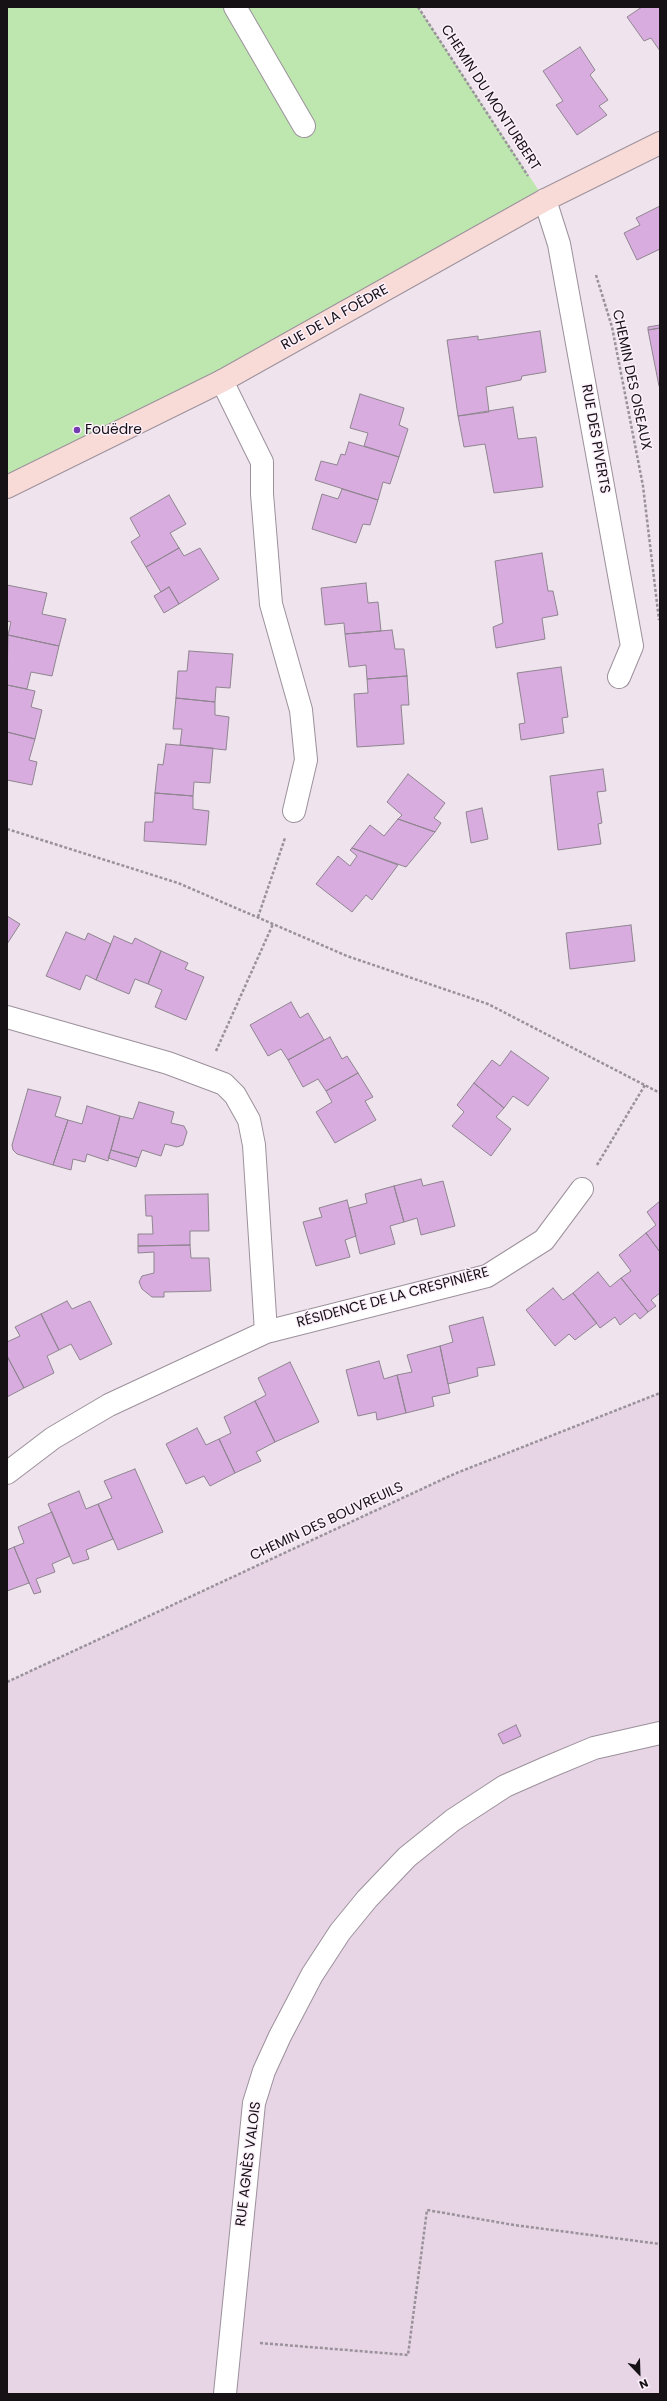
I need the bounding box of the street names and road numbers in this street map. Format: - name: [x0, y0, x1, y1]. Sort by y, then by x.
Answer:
- street label: CHEMIN DU MONTURBERT: [437, 22, 543, 174]
- street label: RUE DE LA FOËDRE: [279, 282, 391, 354]
- street label: CHEMIN DES OISEAUX: [608, 308, 654, 452]
- street label: RUE DES PIVERTS: [577, 383, 613, 495]
- street label: RÉSIDENCE DE LA CRESPINIÈRE: [295, 1264, 491, 1332]
- street label: CHEMIN DES BOUVREUILS: [248, 1479, 406, 1565]
- street label: RUE AGNÈS VALOIS: [233, 2101, 265, 2227]

